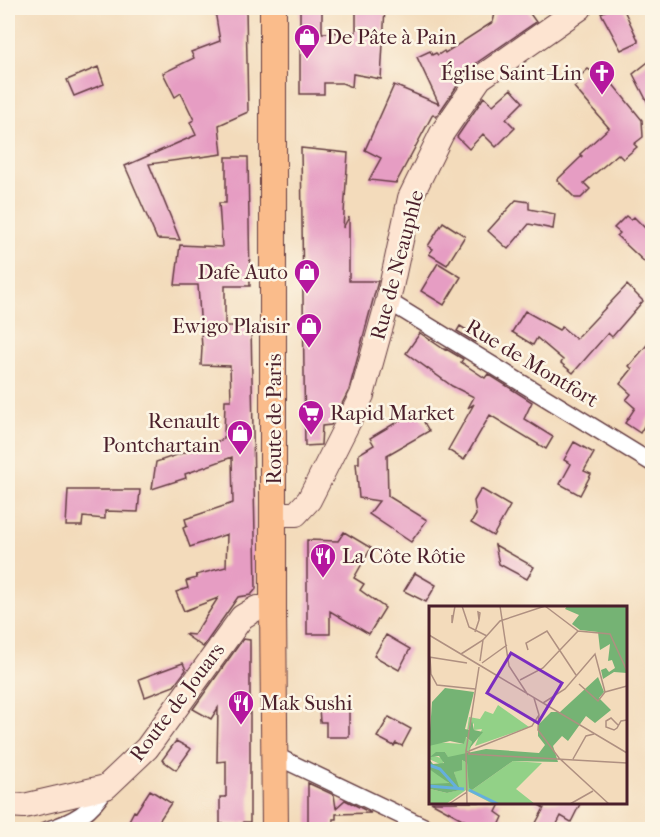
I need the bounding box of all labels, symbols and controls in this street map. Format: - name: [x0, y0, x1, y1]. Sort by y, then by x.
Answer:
- shop icon: De Pâte à Pain: [292, 22, 322, 60]
- place label: De Pâte à Pain: [326, 25, 456, 49]
- church icon: Église Saint-Lin: [587, 58, 617, 96]
- place label: Église Saint-Lin: [441, 61, 582, 85]
- street label: Rue de Neauphle: [365, 187, 429, 343]
- shop icon: Dafe Auto: [292, 257, 322, 295]
- place label: Dafe Auto: [197, 260, 288, 284]
- shop icon: Ewigo Plaisir: [294, 311, 324, 349]
- place label: Ewigo Plaisir: [172, 314, 290, 338]
- street label: Rue de Montfort: [461, 314, 603, 412]
- street label: Route de Paris: [262, 353, 286, 485]
- supermarket icon: Rapid Market: [296, 398, 326, 436]
- place label: Rapid Market: [330, 401, 455, 425]
- place label: Renault Pontchartain: [102, 409, 220, 457]
- shop icon: Renault Pontchartain: [225, 418, 255, 456]
- restaurant icon: La Côte Rôtie: [308, 541, 338, 579]
- place label: La Côte Rôtie: [342, 544, 465, 568]
- inset map: [429, 606, 627, 804]
- street label: Route de Jouars: [125, 638, 229, 766]
- restaurant icon: Mak Sushi: [226, 688, 256, 726]
- place label: Mak Sushi: [260, 691, 353, 715]

